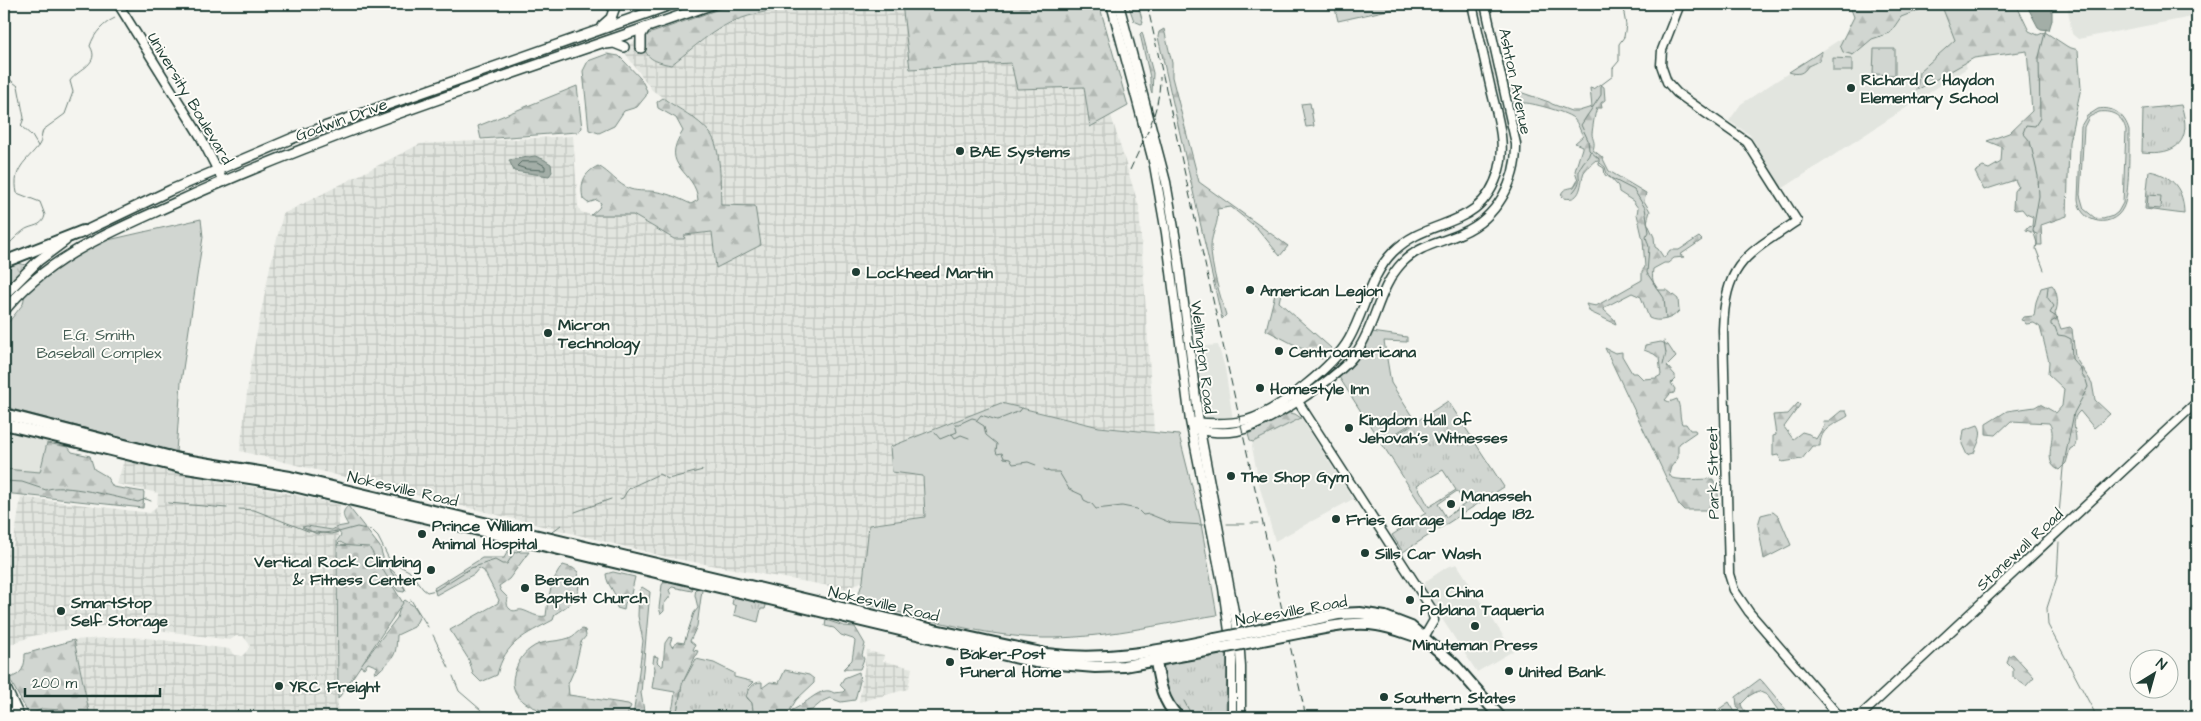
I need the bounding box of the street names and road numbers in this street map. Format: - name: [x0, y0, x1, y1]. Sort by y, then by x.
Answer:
- street label: Ashton Avenue: [1493, 26, 1537, 137]
- street label: University Boulevard: [141, 28, 238, 169]
- street label: Godwin Drive: [292, 93, 391, 147]
- street label: Wellington Road: [1184, 299, 1221, 415]
- street label: Park Street: [1701, 426, 1725, 520]
- street label: Nokesville Road: [345, 466, 460, 512]
- street label: Stonewall Road: [1971, 504, 2068, 596]
- street label: Nokesville Road: [826, 581, 941, 627]
- street label: Nokesville Road: [1234, 590, 1349, 632]

